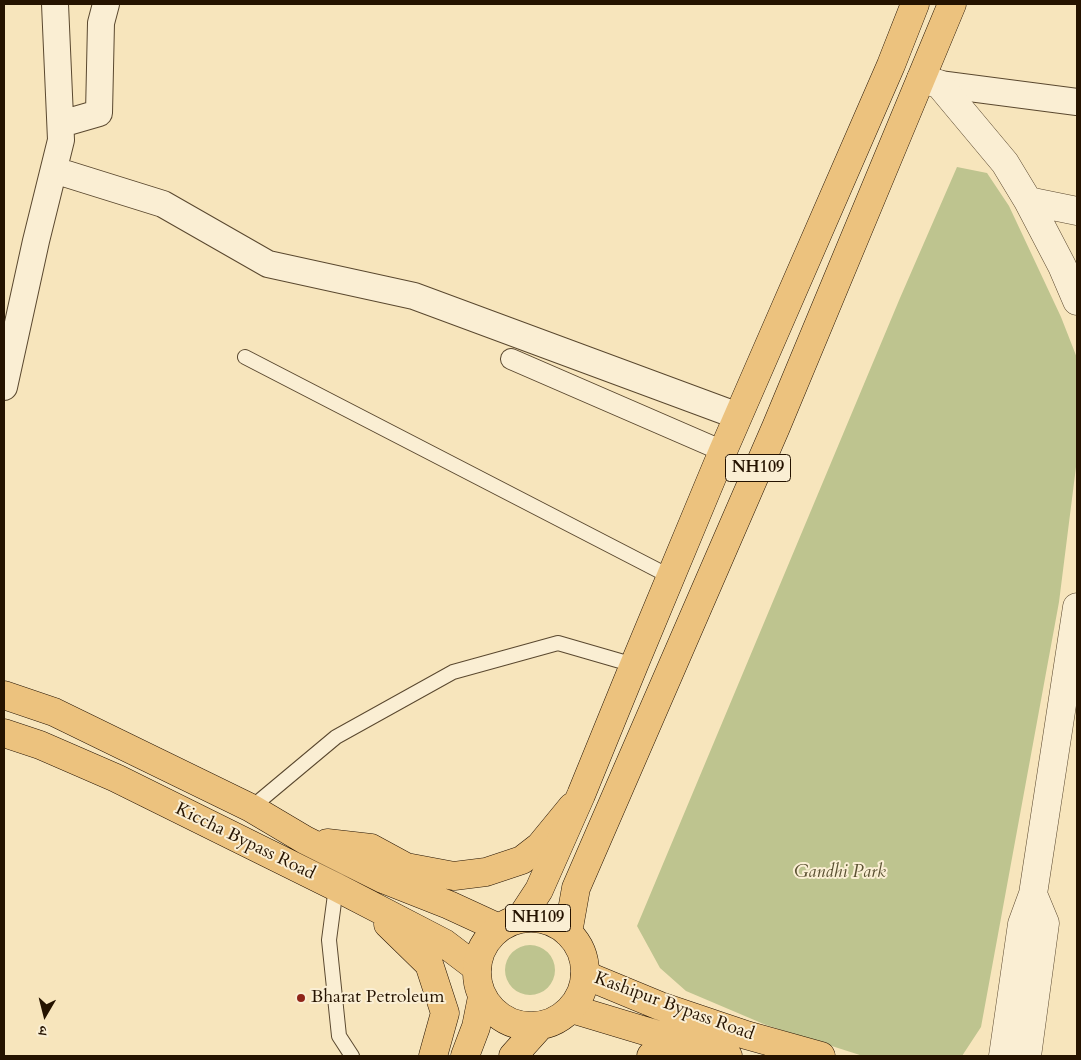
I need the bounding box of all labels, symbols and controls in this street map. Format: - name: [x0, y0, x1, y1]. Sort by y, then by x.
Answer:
- road number: NH109: [726, 454, 790, 482]
- street label: Kiccha Bypass Road: [172, 799, 318, 885]
- park label: Gandhi Park: [794, 862, 886, 884]
- road number: NH109: [506, 904, 570, 931]
- street label: Kashipur Bypass Road: [591, 968, 757, 1046]
- place label: Bharat Petroleum: [311, 987, 444, 1009]
- north arrow: [20, 990, 70, 1040]
- marker: Bharat Petroleum: [295, 992, 307, 1004]
- text: उ: [38, 1020, 48, 1040]

